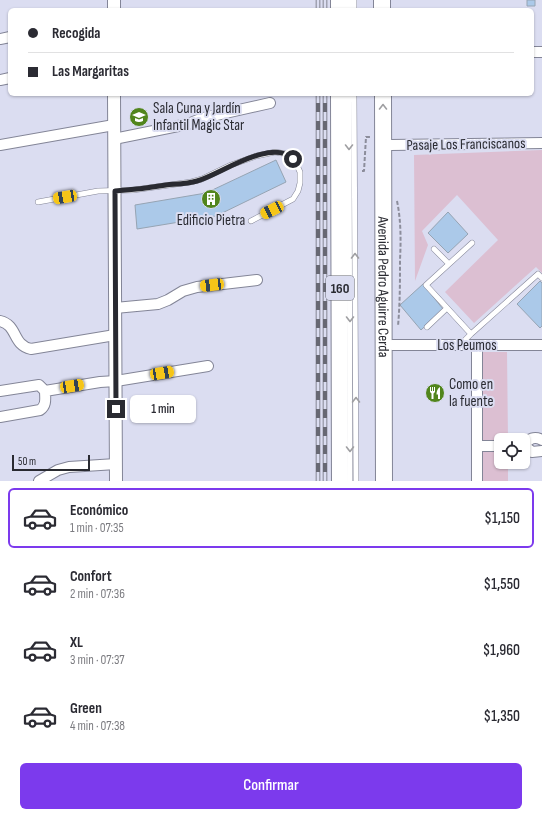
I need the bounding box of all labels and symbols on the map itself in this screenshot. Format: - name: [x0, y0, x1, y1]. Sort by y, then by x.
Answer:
- place label: Sala Cuna y Jardín Infantil Magic Star: [153, 99, 245, 135]
- one-way arrow: [379, 104, 387, 110]
- school or university icon: Sala Cuna y Jardín Infantil Magic Star: [128, 106, 150, 128]
- street label: Pasaje Los Franciscanos: [406, 134, 526, 155]
- one-way arrow: [345, 144, 353, 150]
- route start: [284, 150, 302, 168]
- building icon: Edificio Pietra: [200, 188, 222, 210]
- car: [52, 189, 78, 205]
- car: [259, 199, 285, 221]
- place label: Edificio Pietra: [177, 211, 246, 230]
- street label: Avenida Pedro Aguirre Cerda: [373, 216, 393, 358]
- one-way arrow: [351, 253, 359, 259]
- road number: 160: [326, 276, 354, 300]
- car: [199, 278, 225, 292]
- one-way arrow: [345, 316, 354, 322]
- street label: Los Peumos: [437, 336, 497, 355]
- car: [149, 365, 175, 381]
- place label: Como en la fuente: [449, 375, 494, 411]
- car: [59, 378, 85, 394]
- restaurant icon: Como en la fuente: [424, 382, 446, 404]
- callout: 1 min: [130, 395, 196, 423]
- one-way arrow: [352, 397, 360, 403]
- route end: [107, 400, 125, 418]
- one-way arrow: [346, 446, 354, 452]
- scale bar: [12, 453, 90, 472]

